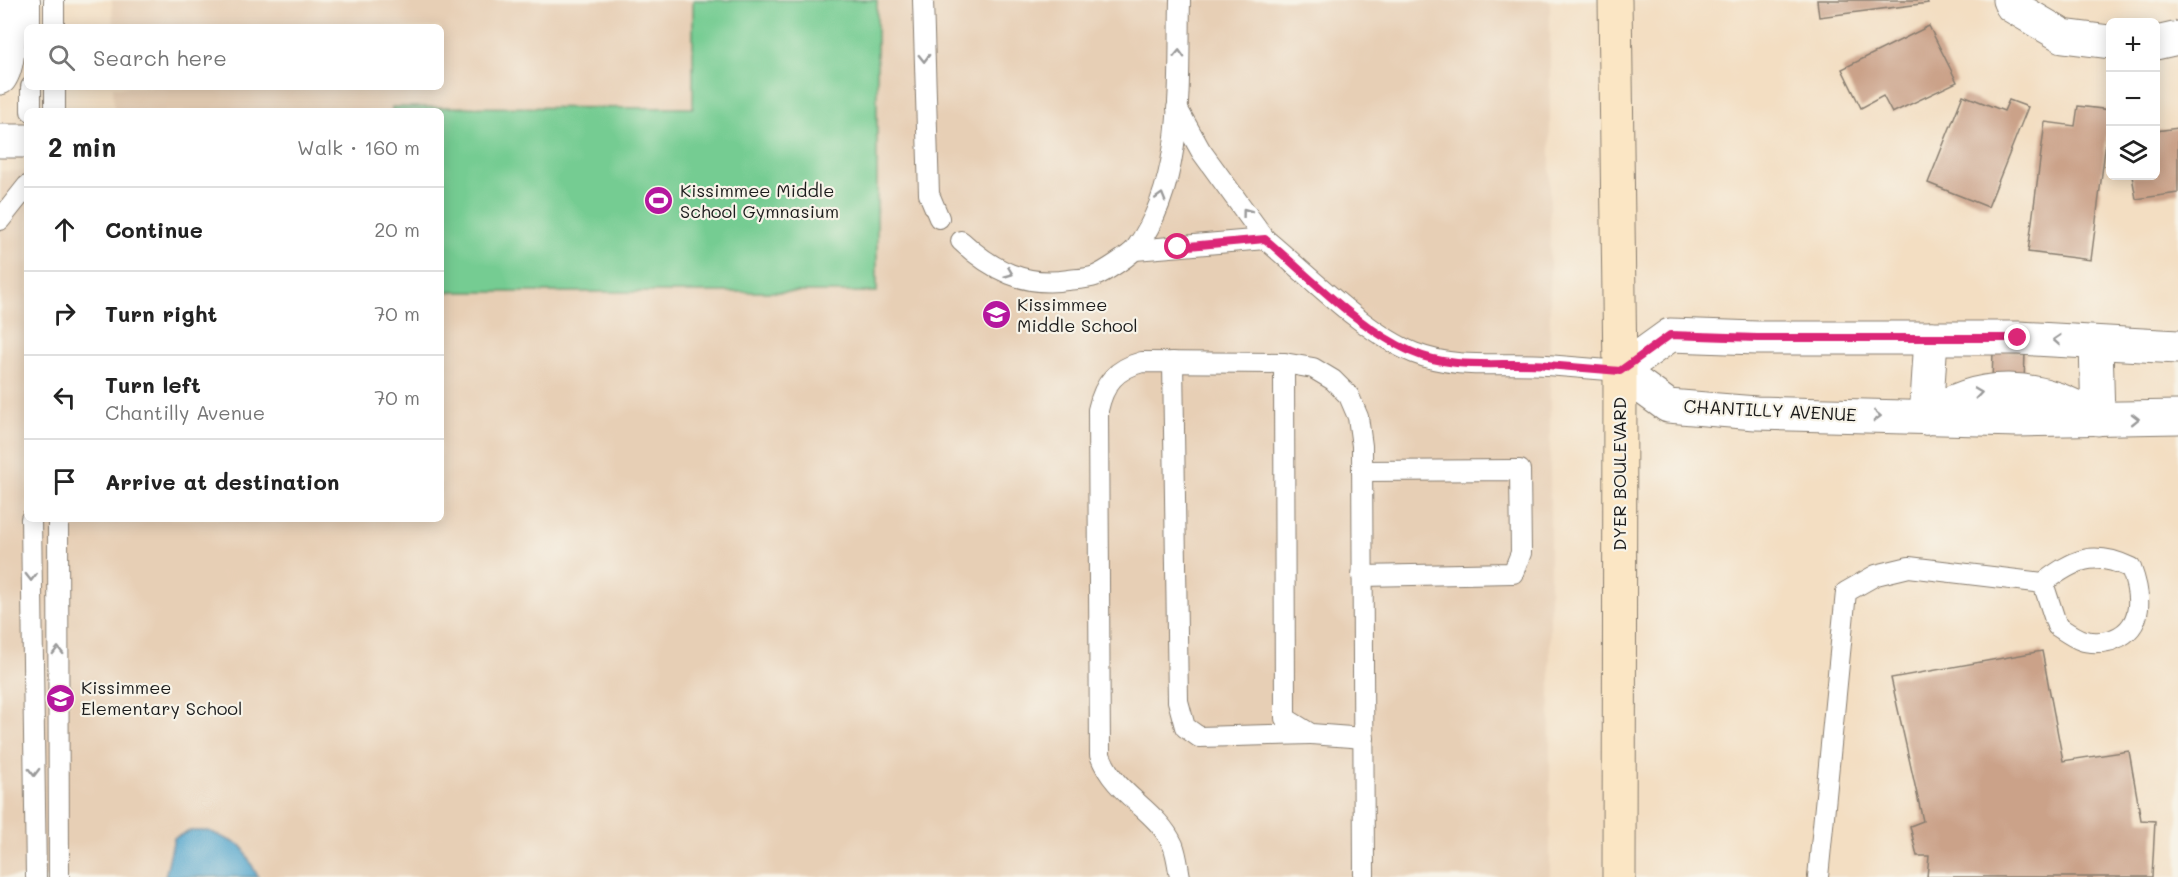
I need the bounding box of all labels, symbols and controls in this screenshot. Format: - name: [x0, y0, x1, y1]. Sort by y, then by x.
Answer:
- map controls: [2106, 18, 2160, 180]
- button: +: [2106, 18, 2160, 72]
- search box: [24, 24, 444, 90]
- icon: search: [45, 41, 78, 74]
- text: Search here: [93, 43, 227, 72]
- one-way arrow: [1172, 49, 1185, 58]
- one-way arrow: [918, 54, 930, 63]
- button: −: [2106, 72, 2160, 126]
- button: layers: [2106, 126, 2160, 180]
- text: 2 min: [48, 130, 116, 164]
- text: Walk · 160 m: [297, 134, 420, 160]
- place label: Kissimmee Middle School Gymnasium: [680, 178, 839, 223]
- sports icon: Kissimmee Middle School Gymnasium: [643, 185, 675, 217]
- one-way arrow: [1154, 192, 1166, 203]
- one-way arrow: [1242, 207, 1253, 218]
- icon: ahead: [48, 213, 81, 246]
- text: Continue: [105, 215, 203, 244]
- text: 20 m: [374, 216, 420, 242]
- route start: [1164, 233, 1190, 259]
- one-way arrow: [1003, 266, 1014, 278]
- place label: Kissimmee Middle School: [1017, 292, 1138, 337]
- icon: right: [48, 297, 81, 330]
- text: Turn right: [105, 299, 217, 328]
- school or university icon: Kissimmee Middle School: [980, 299, 1012, 331]
- text: 70 m: [374, 300, 420, 326]
- route end: [2004, 324, 2030, 350]
- one-way arrow: [2052, 334, 2061, 347]
- text: Turn left: [105, 370, 201, 399]
- icon: left: [48, 381, 81, 414]
- text: 70 m: [374, 384, 420, 410]
- one-way arrow: [1973, 388, 1982, 400]
- street label: CHANTILLY AVENUE: [1683, 393, 1857, 427]
- street label: DYER BOULEVARD: [1607, 397, 1631, 551]
- text: Chantilly Avenue: [105, 399, 265, 425]
- one-way arrow: [1872, 410, 1881, 423]
- one-way arrow: [2130, 413, 2139, 425]
- icon: arrive: [48, 465, 81, 498]
- text: Arrive at destination: [105, 467, 340, 496]
- one-way arrow: [25, 573, 37, 582]
- one-way arrow: [52, 646, 65, 655]
- place label: Kissimmee Elementary School: [81, 675, 243, 720]
- school or university icon: Kissimmee Elementary School: [44, 682, 76, 714]
- one-way arrow: [28, 768, 40, 777]

